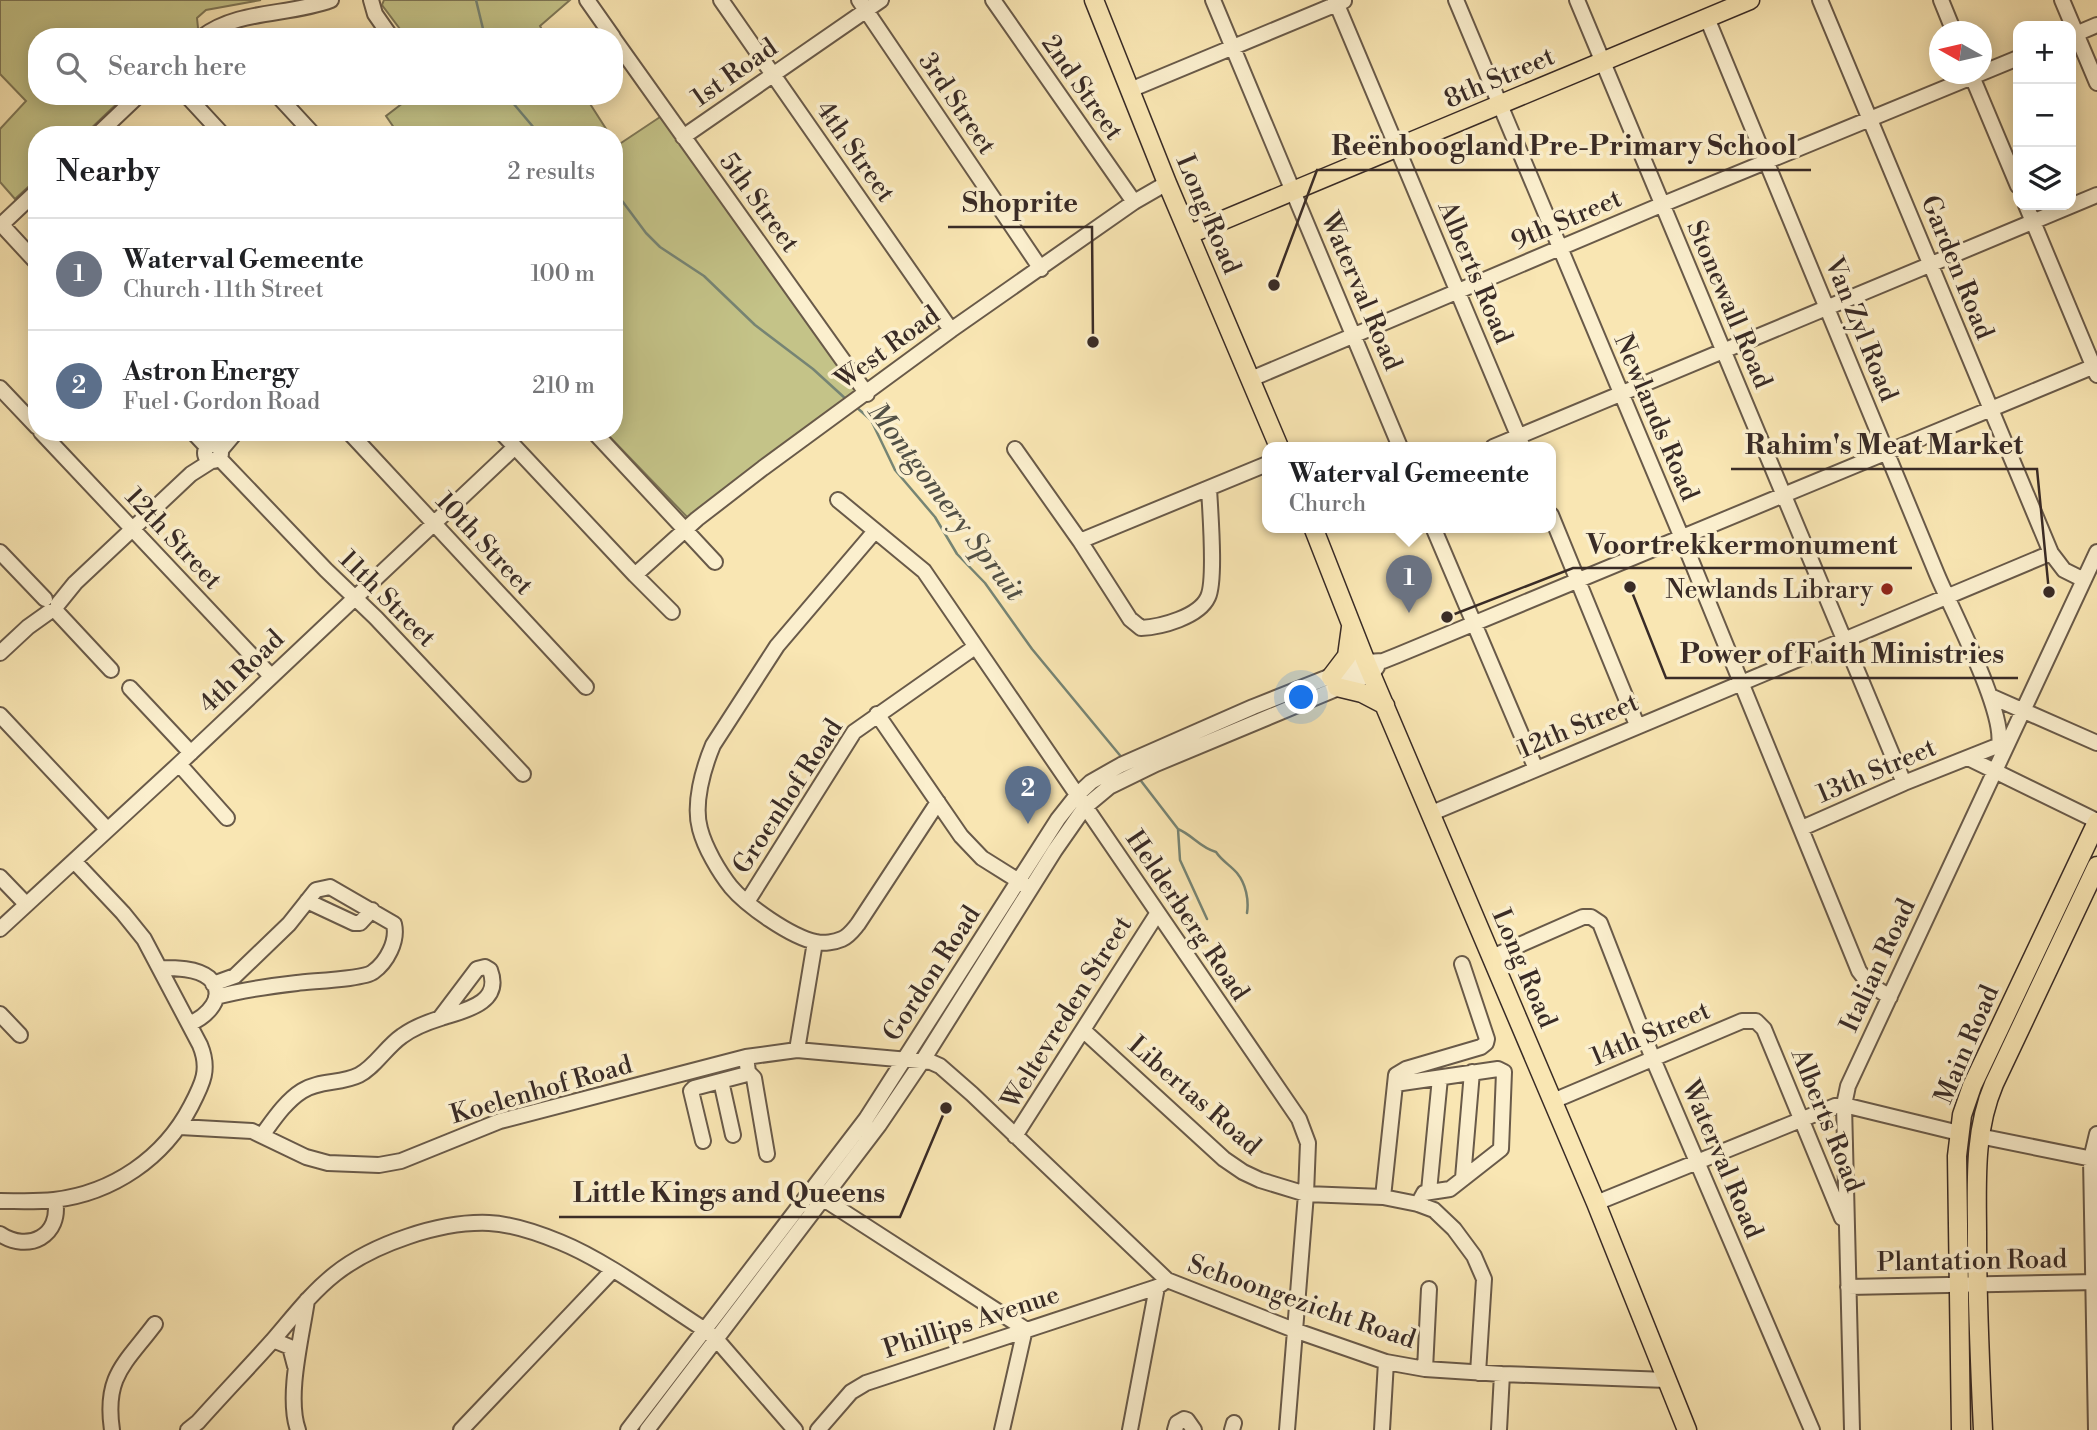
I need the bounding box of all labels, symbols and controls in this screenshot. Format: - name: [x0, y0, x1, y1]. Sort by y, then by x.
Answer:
- north arrow: [1929, 21, 1992, 84]
- map controls: [2013, 21, 2076, 210]
- button: +: [2013, 21, 2076, 84]
- search box: [28, 28, 623, 105]
- street label: 2nd Street: [1034, 29, 1130, 146]
- street label: 1st Road: [685, 32, 784, 114]
- street label: 8th Street: [1439, 40, 1559, 115]
- street label: 3rd Street: [911, 46, 1003, 161]
- icon: search: [52, 48, 90, 86]
- text: Search here: [108, 51, 247, 83]
- button: −: [2013, 84, 2076, 147]
- street label: 4th Street: [809, 95, 902, 208]
- callout: Reënboogland Pre-Primary School: [1317, 121, 1811, 170]
- text: Reënboogland Pre-Primary School: [1331, 129, 1797, 164]
- street label: 5th Street: [712, 147, 806, 259]
- button: layers: [2013, 147, 2076, 210]
- street label: Long Road: [1169, 150, 1248, 279]
- text: Nearby: [56, 153, 160, 191]
- text: 2 results: [508, 158, 595, 186]
- callout: Shoprite: [948, 178, 1092, 227]
- street label: 9th Street: [1506, 182, 1626, 257]
- text: Shoprite: [962, 186, 1078, 221]
- street label: Garden Road: [1914, 191, 2001, 344]
- street label: Alberts Road: [1430, 195, 1520, 349]
- street label: Waterval Road: [1313, 207, 1409, 376]
- street label: Stonewall Road: [1679, 216, 1779, 393]
- text: Waterval Gemeente: [123, 244, 364, 276]
- street label: Van Zyl Road: [1817, 252, 1905, 406]
- text: 1: [73, 260, 85, 288]
- text: 100 m: [530, 260, 595, 288]
- text: Church · 11th Street: [123, 276, 324, 304]
- street label: West Road: [828, 299, 946, 397]
- street label: Newlands Road: [1607, 329, 1706, 506]
- text: Astron Energy: [123, 356, 299, 388]
- text: 2: [72, 372, 86, 400]
- text: 210 m: [532, 372, 595, 400]
- text: Fuel · Gordon Road: [123, 388, 320, 416]
- water label: Montgomery Spruit: [860, 396, 1032, 609]
- callout: Rahim's Meat Market: [1731, 420, 2037, 469]
- text: Rahim's Meat Market: [1745, 428, 2024, 463]
- popup: [1262, 442, 1556, 533]
- text: Waterval Gemeente: [1289, 458, 1529, 490]
- street label: 12th Street: [118, 481, 228, 596]
- street label: 10th Street: [429, 486, 540, 602]
- text: Church: [1289, 490, 1366, 518]
- callout: Voortrekkermonument: [1573, 519, 1912, 568]
- text: Voortrekkermonument: [1585, 528, 1899, 563]
- street label: 11th Street: [332, 543, 443, 654]
- pin: 1: [1386, 555, 1432, 613]
- place label: Newlands Library: [1665, 574, 1873, 606]
- marker: Newlands Library: [1879, 581, 1895, 597]
- street label: 4th Road: [192, 623, 291, 720]
- callout: Power of Faith Ministries: [1666, 629, 2018, 678]
- text: Power of Faith Ministries: [1680, 637, 2004, 672]
- your location: [1284, 680, 1318, 714]
- street label: 12th Street: [1513, 686, 1643, 766]
- street label: Groenhof Road: [726, 713, 850, 880]
- street label: 13th Street: [1812, 731, 1941, 810]
- pin: 2: [1005, 766, 1051, 824]
- street label: Helderberg Road: [1118, 824, 1256, 1007]
- street label: Italian Road: [1833, 894, 1923, 1037]
- street label: Gordon Road: [876, 900, 988, 1047]
- street label: Long Road: [1485, 904, 1564, 1033]
- street label: Weltevreden Street: [994, 910, 1139, 1116]
- street label: Main Road: [1928, 980, 2006, 1109]
- street label: 14th Street: [1586, 994, 1715, 1073]
- street label: Libertas Road: [1121, 1029, 1267, 1162]
- street label: Alberts Road: [1783, 1043, 1870, 1197]
- street label: Koelenhof Road: [447, 1049, 636, 1131]
- street label: Waterval Road: [1674, 1075, 1770, 1244]
- callout: Little Kings and Queens: [559, 1168, 900, 1217]
- text: Little Kings and Queens: [573, 1176, 885, 1211]
- street label: Plantation Road: [1877, 1243, 2068, 1279]
- street label: Schoongezicht Road: [1184, 1248, 1420, 1356]
- street label: Phillips Avenue: [879, 1278, 1063, 1365]

